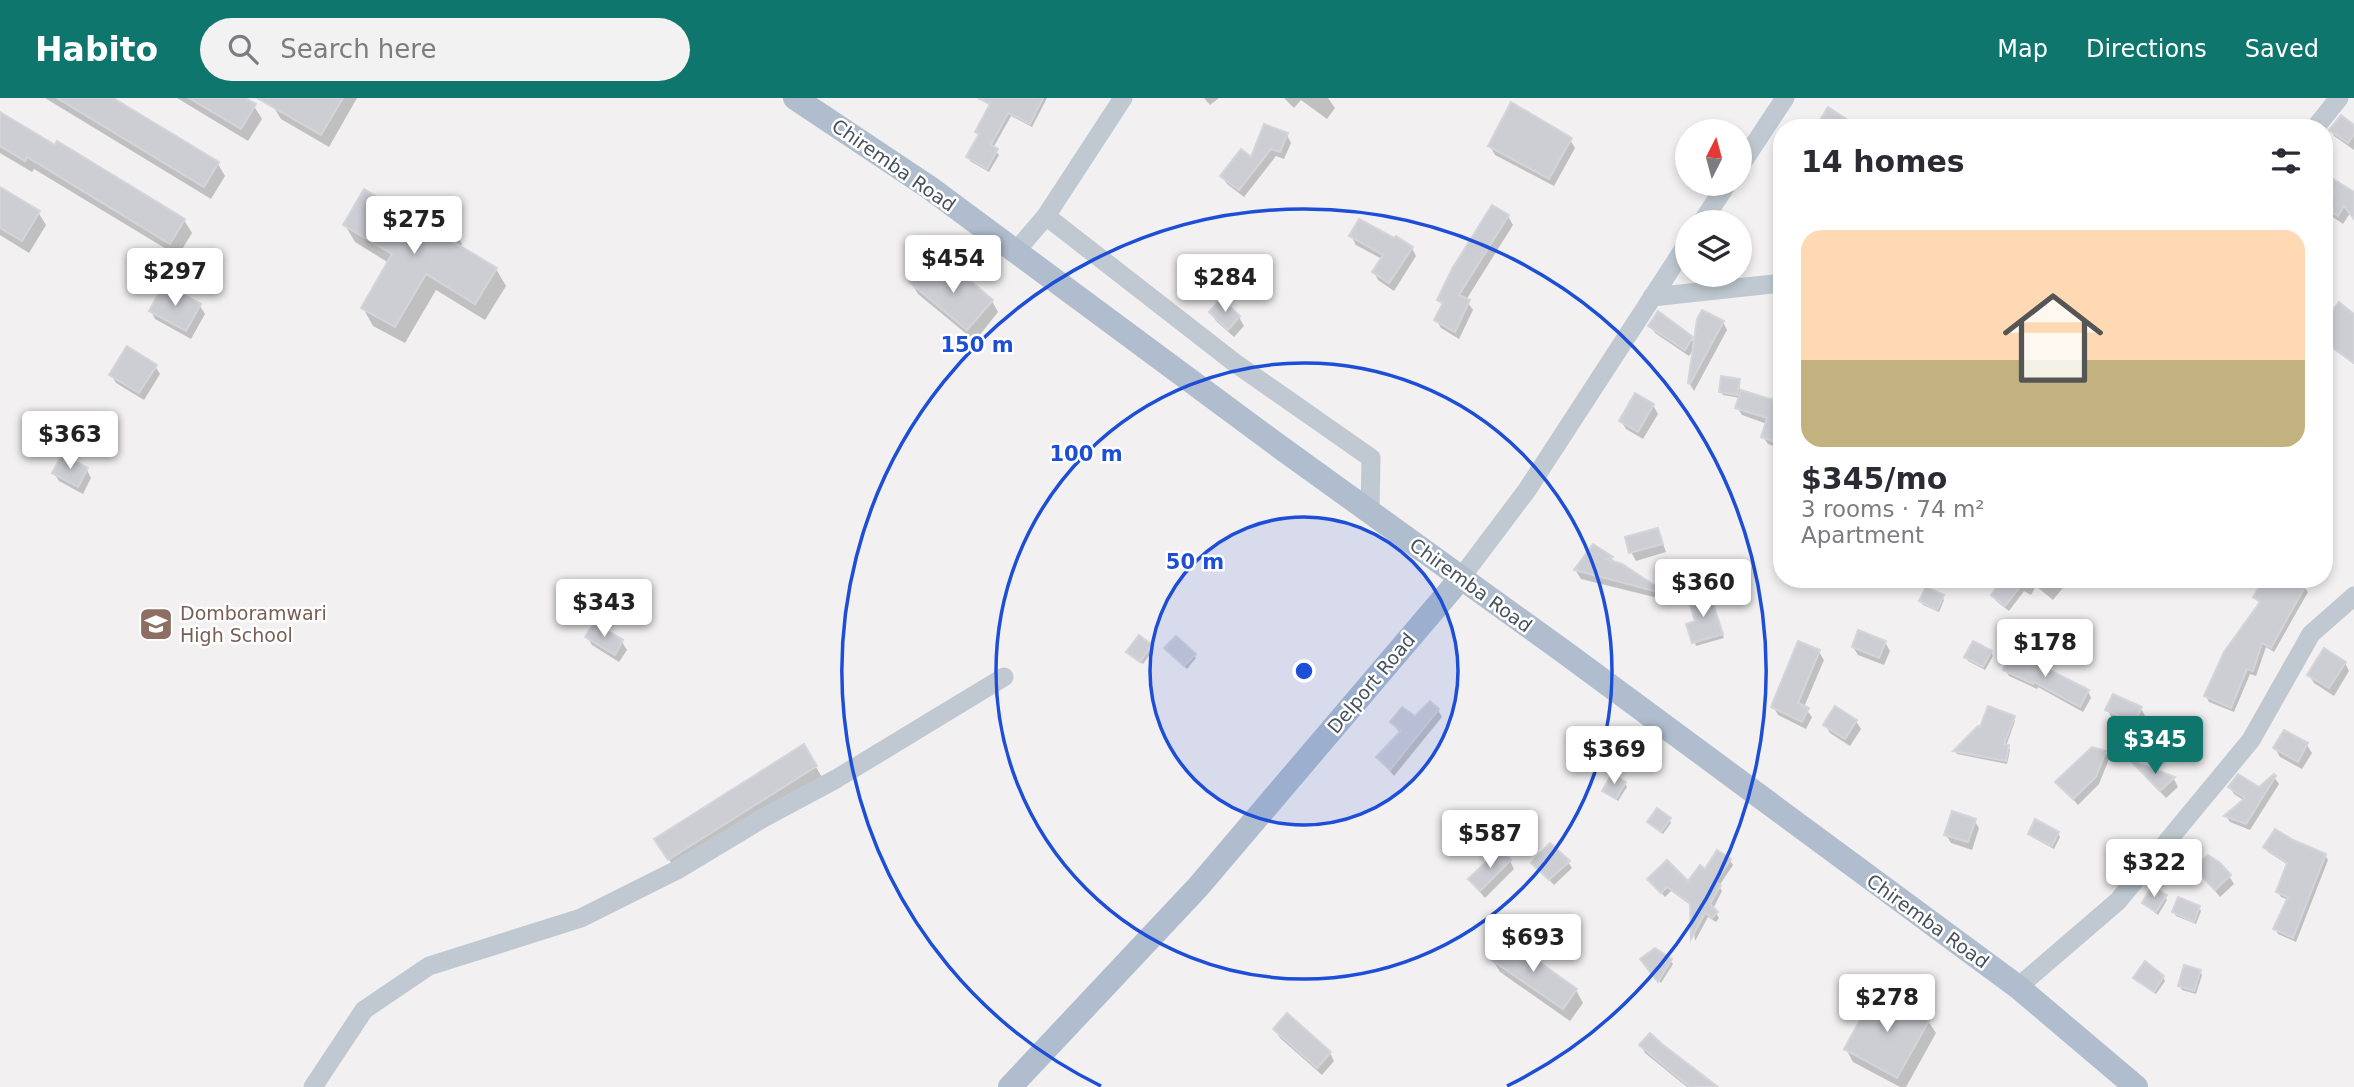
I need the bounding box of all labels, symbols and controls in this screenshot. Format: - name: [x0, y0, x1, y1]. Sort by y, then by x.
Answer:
- search box: [200, 18, 690, 81]
- text: Habito: [35, 30, 158, 69]
- icon: search: [224, 30, 262, 68]
- text: Search here: [280, 34, 436, 64]
- text: Map: [1997, 35, 2048, 63]
- text: Directions: [2086, 35, 2207, 63]
- text: Saved: [2245, 35, 2319, 63]
- street label: Chiremba Road: [828, 114, 960, 216]
- north arrow: [1675, 119, 1752, 196]
- map controls: [1675, 119, 1752, 287]
- icon: filters: [2267, 142, 2305, 180]
- text: 14 homes: [1801, 144, 1965, 179]
- pin: $275: [373, 197, 455, 256]
- text: $275: [382, 206, 446, 232]
- button: layers: [1675, 210, 1752, 287]
- pin: $454: [912, 236, 994, 295]
- text: $454: [921, 245, 985, 271]
- pin: $297: [134, 248, 216, 308]
- pin: $284: [1184, 254, 1266, 314]
- text: $297: [143, 258, 207, 284]
- text: $284: [1193, 264, 1257, 290]
- icon: home: [1990, 275, 2116, 401]
- text: 150 m: [940, 333, 1014, 357]
- pin: $363: [29, 412, 111, 471]
- text: $363: [38, 421, 102, 447]
- text: 100 m: [1049, 442, 1123, 466]
- text: $345/mo: [1801, 461, 1947, 496]
- text: 3 rooms · 74 m²: [1801, 496, 1985, 522]
- text: Apartment: [1801, 522, 1924, 548]
- street label: Chiremba Road: [1406, 533, 1536, 637]
- text: 50 m: [1166, 550, 1224, 574]
- pin: $360: [1662, 560, 1744, 619]
- text: $360: [1671, 569, 1735, 595]
- pin: $343: [563, 580, 645, 639]
- text: $343: [572, 589, 636, 615]
- place label: Domboramwari High School: [180, 602, 327, 646]
- school or university icon: Domboramwari High School: [137, 605, 175, 643]
- pin: $178: [2004, 620, 2086, 679]
- street label: Delport Road: [1323, 628, 1419, 738]
- text: $178: [2013, 629, 2077, 655]
- centre of rings: [1292, 659, 1316, 683]
- pin: $345: [2114, 716, 2196, 776]
- pin: $369: [1573, 726, 1655, 786]
- text: $345: [2123, 726, 2187, 752]
- text: $369: [1582, 736, 1646, 762]
- pin: $587: [1449, 810, 1531, 870]
- text: $587: [1458, 820, 1522, 846]
- pin: $322: [2113, 840, 2195, 899]
- text: $322: [2122, 849, 2186, 875]
- street label: Chiremba Road: [1863, 869, 1993, 973]
- pin: $693: [1492, 914, 1574, 974]
- text: $693: [1501, 924, 1565, 950]
- pin: $278: [1846, 974, 1928, 1034]
- text: $278: [1855, 984, 1919, 1010]

